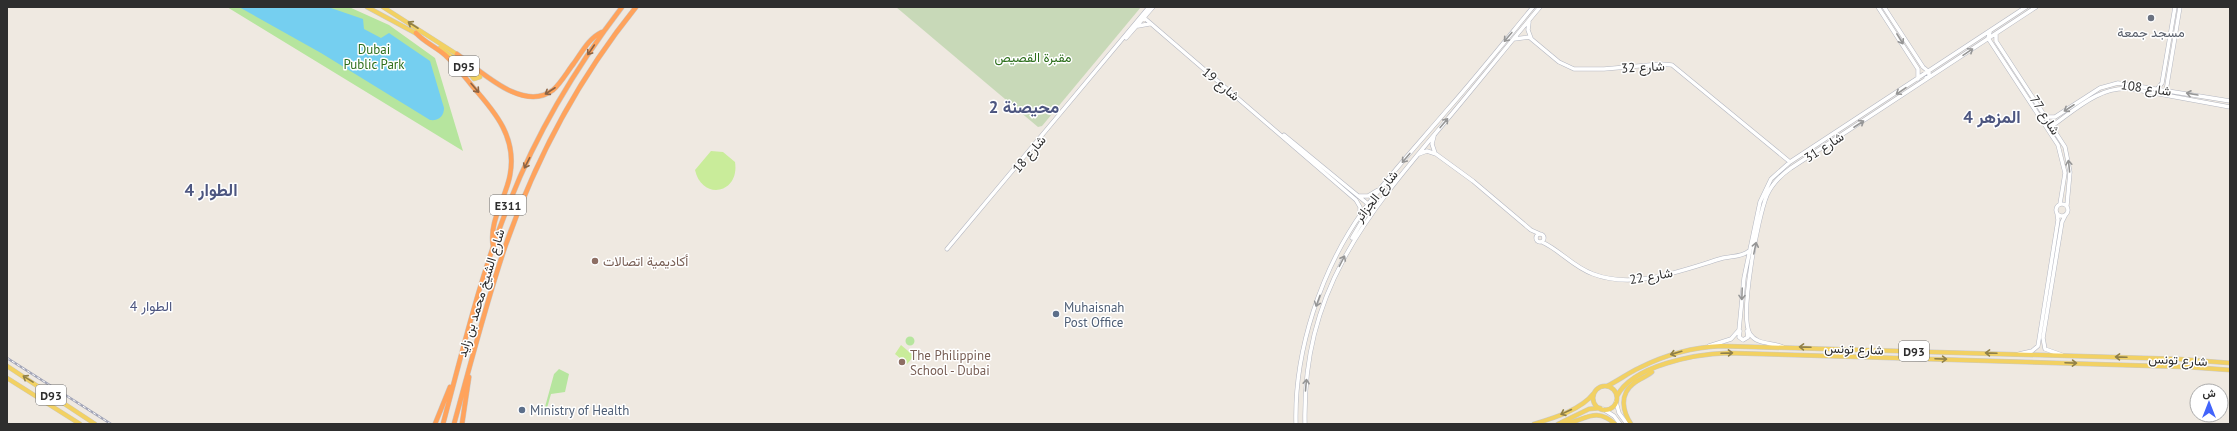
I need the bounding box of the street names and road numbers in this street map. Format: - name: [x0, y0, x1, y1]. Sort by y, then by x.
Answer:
- road number: D95: [449, 56, 479, 76]
- street label: شارع 32: [1621, 57, 1665, 78]
- street label: شارع 19: [1198, 63, 1243, 105]
- street label: شارع 108: [2119, 76, 2172, 101]
- street label: شارع 77: [2025, 92, 2064, 139]
- street label: شارع 31: [1801, 128, 1848, 167]
- street label: شارع 18: [1008, 132, 1050, 177]
- street label: شارع الجزائر: [1350, 167, 1402, 227]
- road number: E311: [490, 195, 526, 215]
- street label: شارع الشيخ محمد بن زايد: [453, 227, 510, 359]
- street label: شارع 22: [1628, 264, 1674, 289]
- street label: شارع تونس: [1824, 339, 1884, 360]
- road number: D93: [1899, 341, 1929, 361]
- street label: شارع تونس: [2148, 350, 2208, 371]
- road number: D93: [36, 385, 66, 405]

